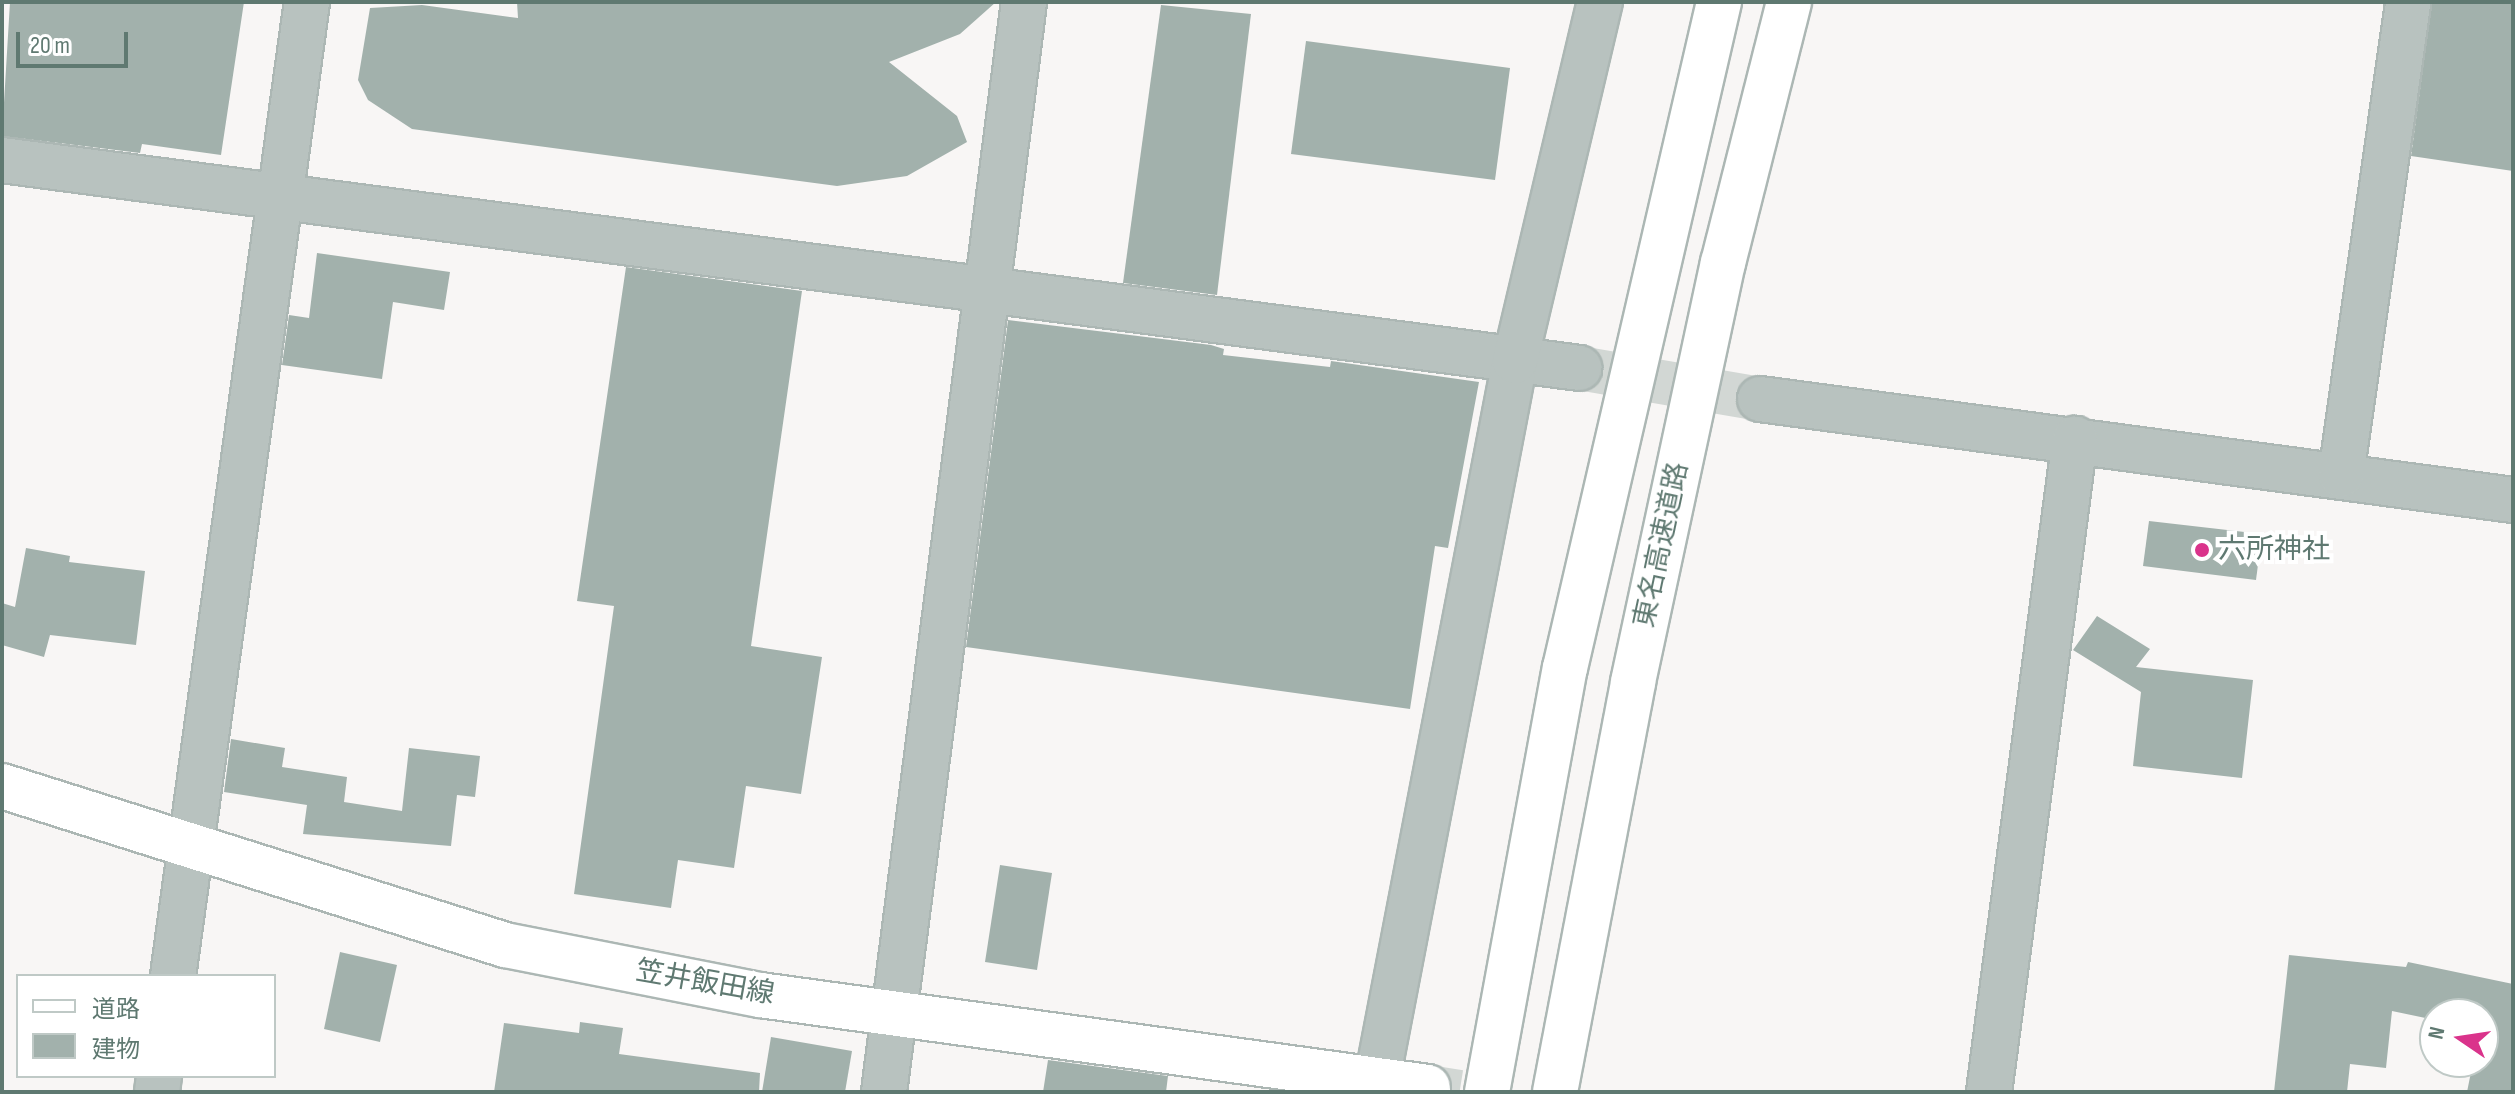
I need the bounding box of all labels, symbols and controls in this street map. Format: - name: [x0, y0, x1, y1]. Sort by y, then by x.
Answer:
- scale bar: [20, 16, 132, 66]
- text: 20 m: [30, 31, 70, 60]
- street label: 東名高速道路: [1628, 459, 1696, 631]
- place label: 六所神社: [2218, 533, 2330, 567]
- marker: 六所神社: [2193, 541, 2211, 559]
- street label: 笠井飯田線: [633, 954, 777, 1012]
- legend: [16, 974, 276, 1078]
- text: 道路: [92, 995, 140, 1024]
- north arrow: [2419, 998, 2499, 1078]
- text: N: [2423, 1024, 2452, 1042]
- text: 建物: [92, 1035, 140, 1064]

